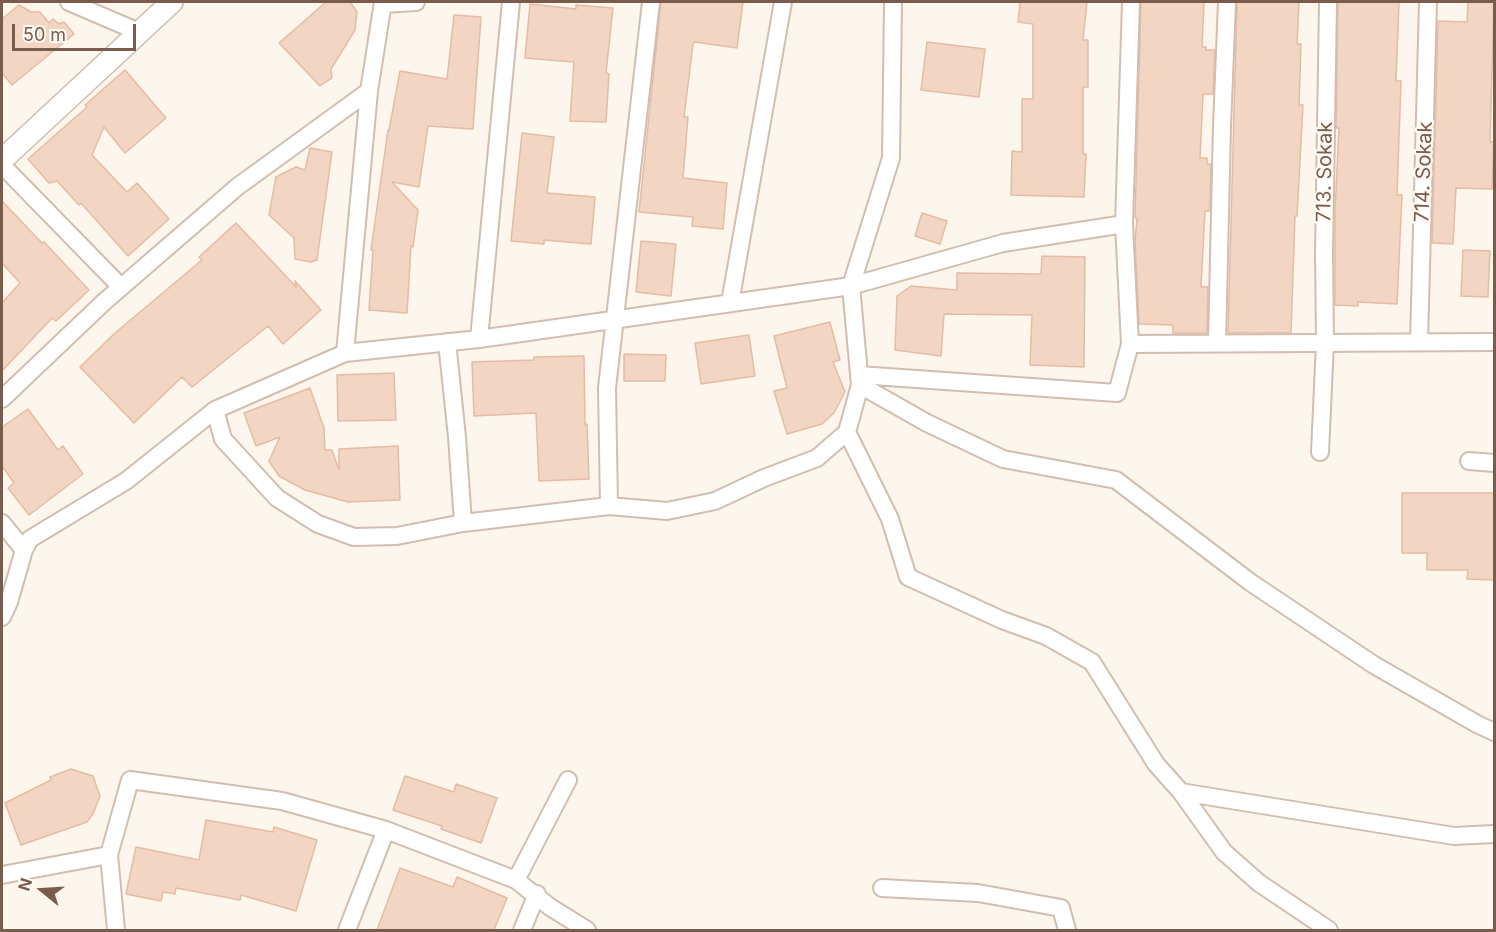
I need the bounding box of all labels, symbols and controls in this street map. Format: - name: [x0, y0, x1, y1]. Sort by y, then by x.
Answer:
- scale bar: [15, 12, 140, 50]
- text: 50 m: [23, 24, 66, 45]
- street label: 713. Sokak: [1312, 121, 1338, 223]
- street label: 714. Sokak: [1410, 121, 1438, 223]
- north arrow: [12, 860, 72, 920]
- text: N: [13, 876, 36, 893]

